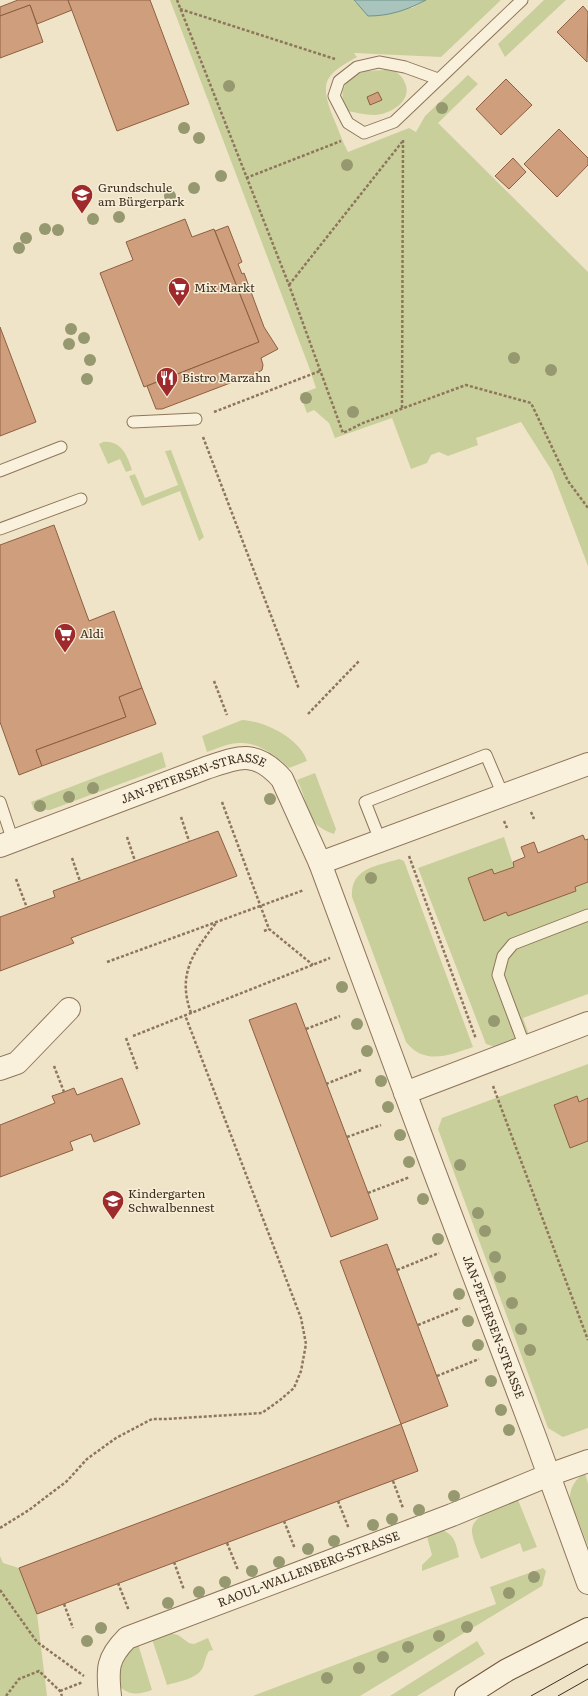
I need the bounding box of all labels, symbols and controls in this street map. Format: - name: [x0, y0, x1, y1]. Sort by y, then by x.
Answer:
- place label: Grundschule am Bürgerpark: [98, 178, 185, 210]
- school or university icon: Grundschule am Bürgerpark: [69, 182, 95, 215]
- supermarket icon: Mix Markt: [166, 275, 192, 308]
- place label: Mix Markt: [194, 278, 255, 296]
- restaurant icon: Bistro Marzahn: [154, 365, 180, 398]
- place label: Bistro Marzahn: [182, 368, 271, 386]
- supermarket icon: Aldi: [52, 621, 78, 654]
- place label: Aldi: [80, 624, 104, 642]
- street label: JAN-PETERSEN-STRASSE: [118, 748, 270, 808]
- place label: Kindergarten Schwalbennest: [128, 1184, 215, 1216]
- school or university icon: Kindergarten Schwalbennest: [100, 1188, 126, 1221]
- street label: JAN-PETERSEN-STRASSE: [459, 1252, 530, 1401]
- street label: RAOUL-WALLENBERG-STRASSE: [215, 1526, 402, 1611]

